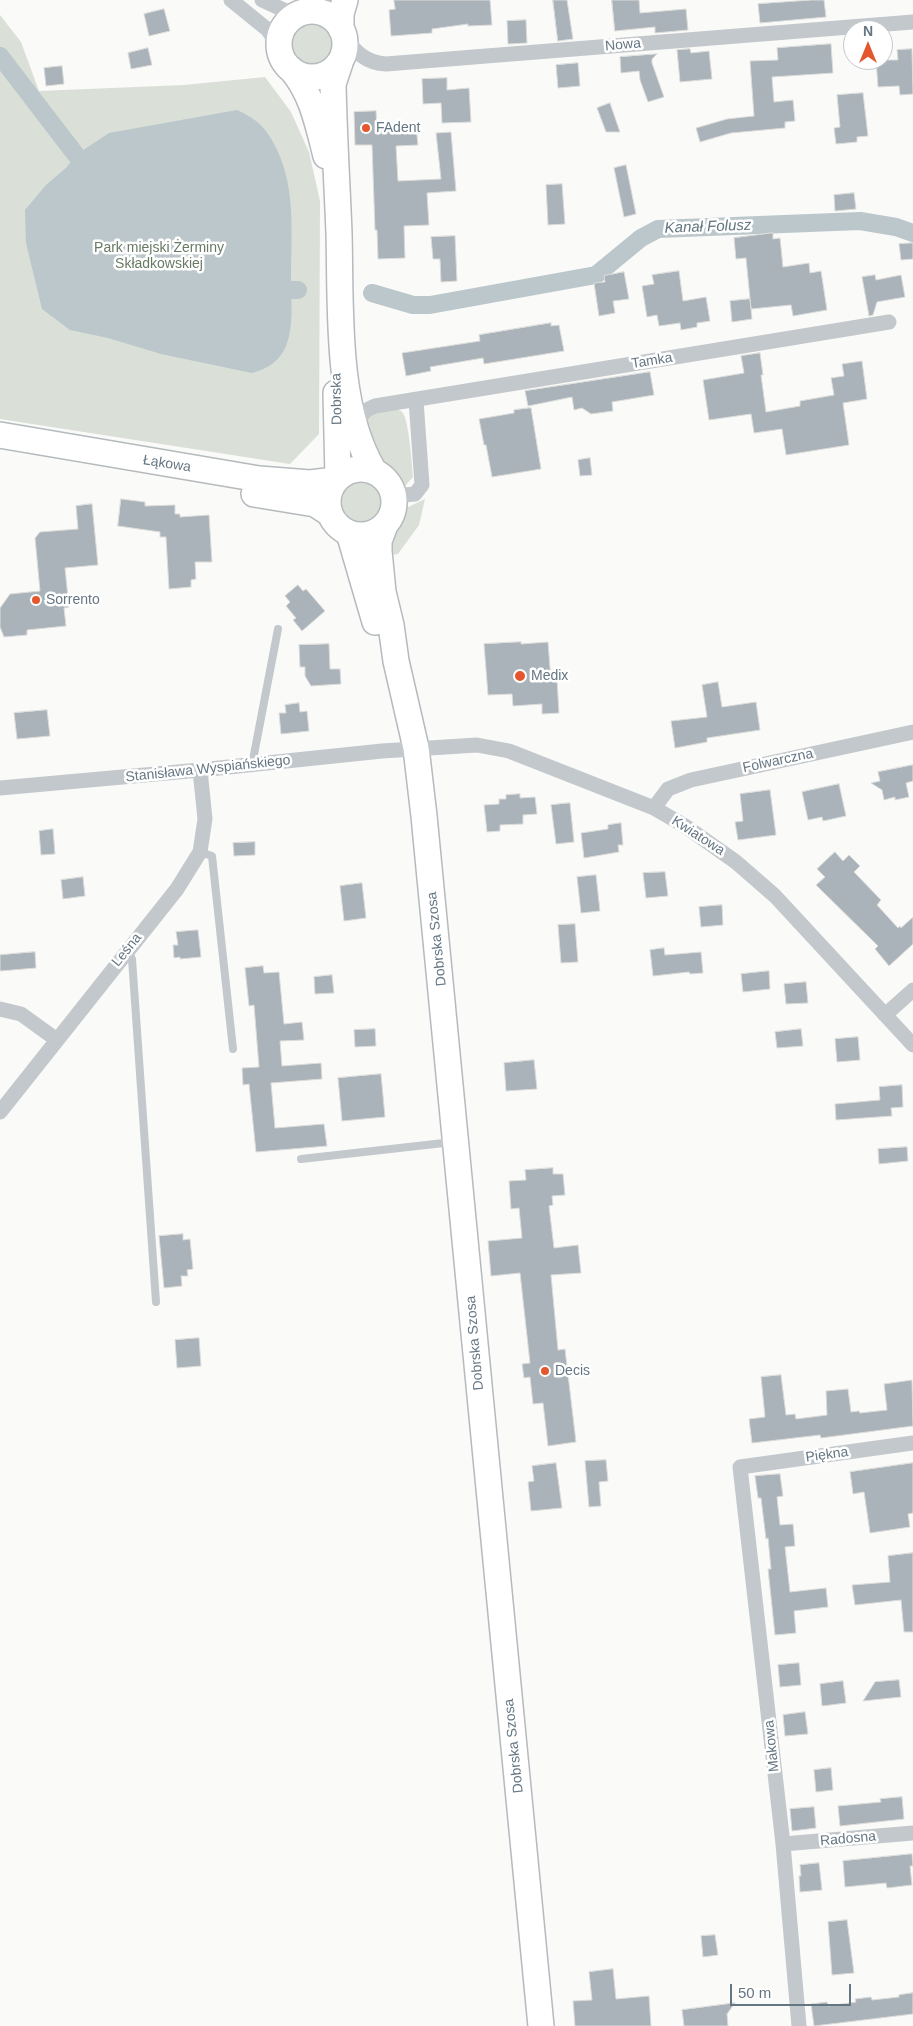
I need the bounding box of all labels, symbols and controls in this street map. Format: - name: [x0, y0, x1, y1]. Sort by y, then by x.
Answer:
- north arrow: [843, 20, 893, 70]
- text: N: [863, 23, 873, 39]
- street label: Nowa: [604, 35, 642, 55]
- place label: FAdent: [376, 120, 420, 136]
- marker: FAdent: [360, 122, 372, 134]
- water label: Kanał Folusz: [664, 216, 752, 238]
- park label: Park miejski Żerminy Składkowskiej: [94, 240, 224, 272]
- street label: Tamka: [630, 349, 674, 373]
- street label: Dobrska: [328, 373, 346, 425]
- street label: Łąkowa: [142, 452, 192, 476]
- place label: Sorrento: [46, 592, 100, 608]
- marker: Sorrento: [30, 594, 42, 606]
- place label: Medix: [531, 668, 568, 684]
- marker: Medix: [513, 669, 527, 683]
- street label: Folwarczna: [741, 745, 815, 777]
- street label: Stanisława Wyspiańskiego: [125, 752, 291, 786]
- street label: Kwiatowa: [668, 813, 728, 859]
- street label: Dobrska Szosa: [424, 891, 450, 987]
- street label: Leśna: [108, 930, 146, 970]
- street label: Dobrska Szosa: [462, 1295, 488, 1391]
- place label: Decis: [555, 1363, 590, 1379]
- marker: Decis: [539, 1365, 551, 1377]
- street label: Piękna: [805, 1444, 849, 1466]
- street label: Dobrska Szosa: [501, 1698, 527, 1794]
- street label: Makowa: [761, 1719, 783, 1773]
- street label: Radosna: [819, 1828, 877, 1850]
- scale bar: [733, 1974, 854, 2006]
- text: 50 m: [738, 1984, 771, 2001]

